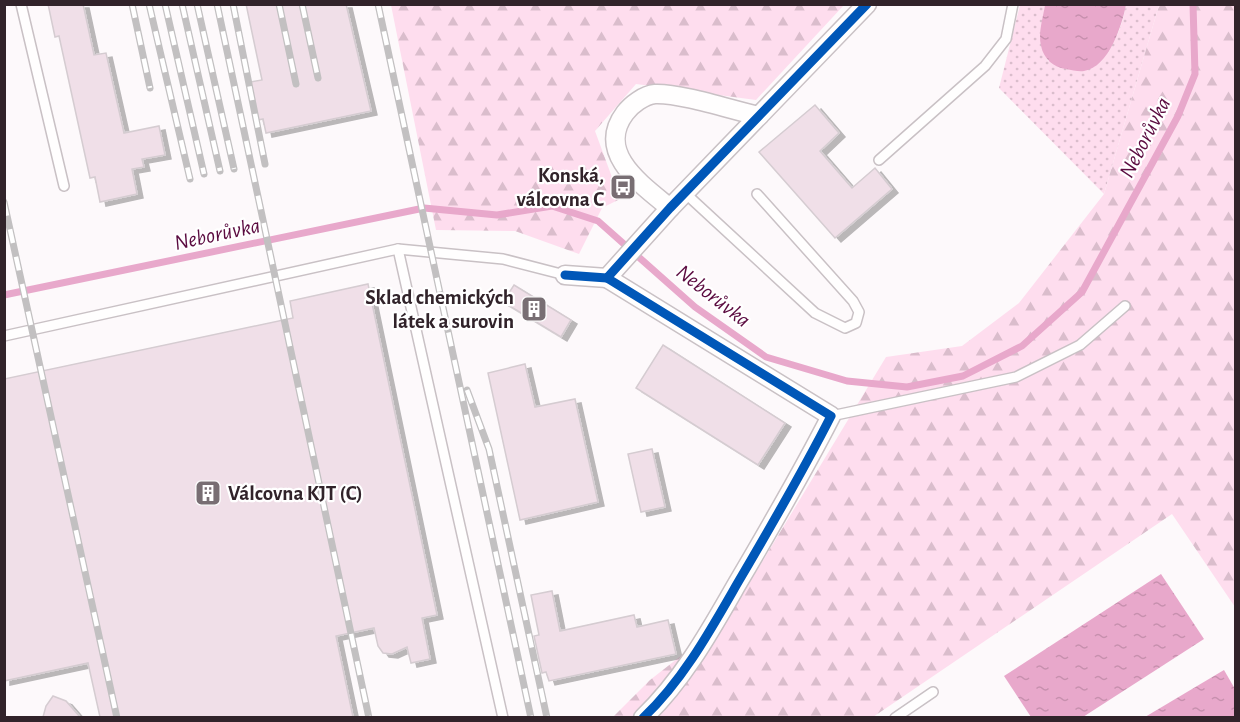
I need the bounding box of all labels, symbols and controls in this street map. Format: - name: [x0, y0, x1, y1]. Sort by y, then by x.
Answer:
- water label: Neborůvka: [1115, 94, 1174, 181]
- place label: Konská, válcovna C: [517, 165, 604, 210]
- bus stop icon: Konská, válcovna C: [608, 172, 638, 202]
- water label: Neborůvka: [172, 214, 262, 254]
- water label: Neborůvka: [672, 260, 754, 331]
- place label: Sklad chemických látek a surovin: [365, 287, 514, 332]
- building icon: Sklad chemických látek a surovin: [519, 294, 549, 324]
- building icon: Válcovna KJT (C): [193, 478, 223, 508]
- place label: Válcovna KJT (C): [228, 483, 363, 504]

